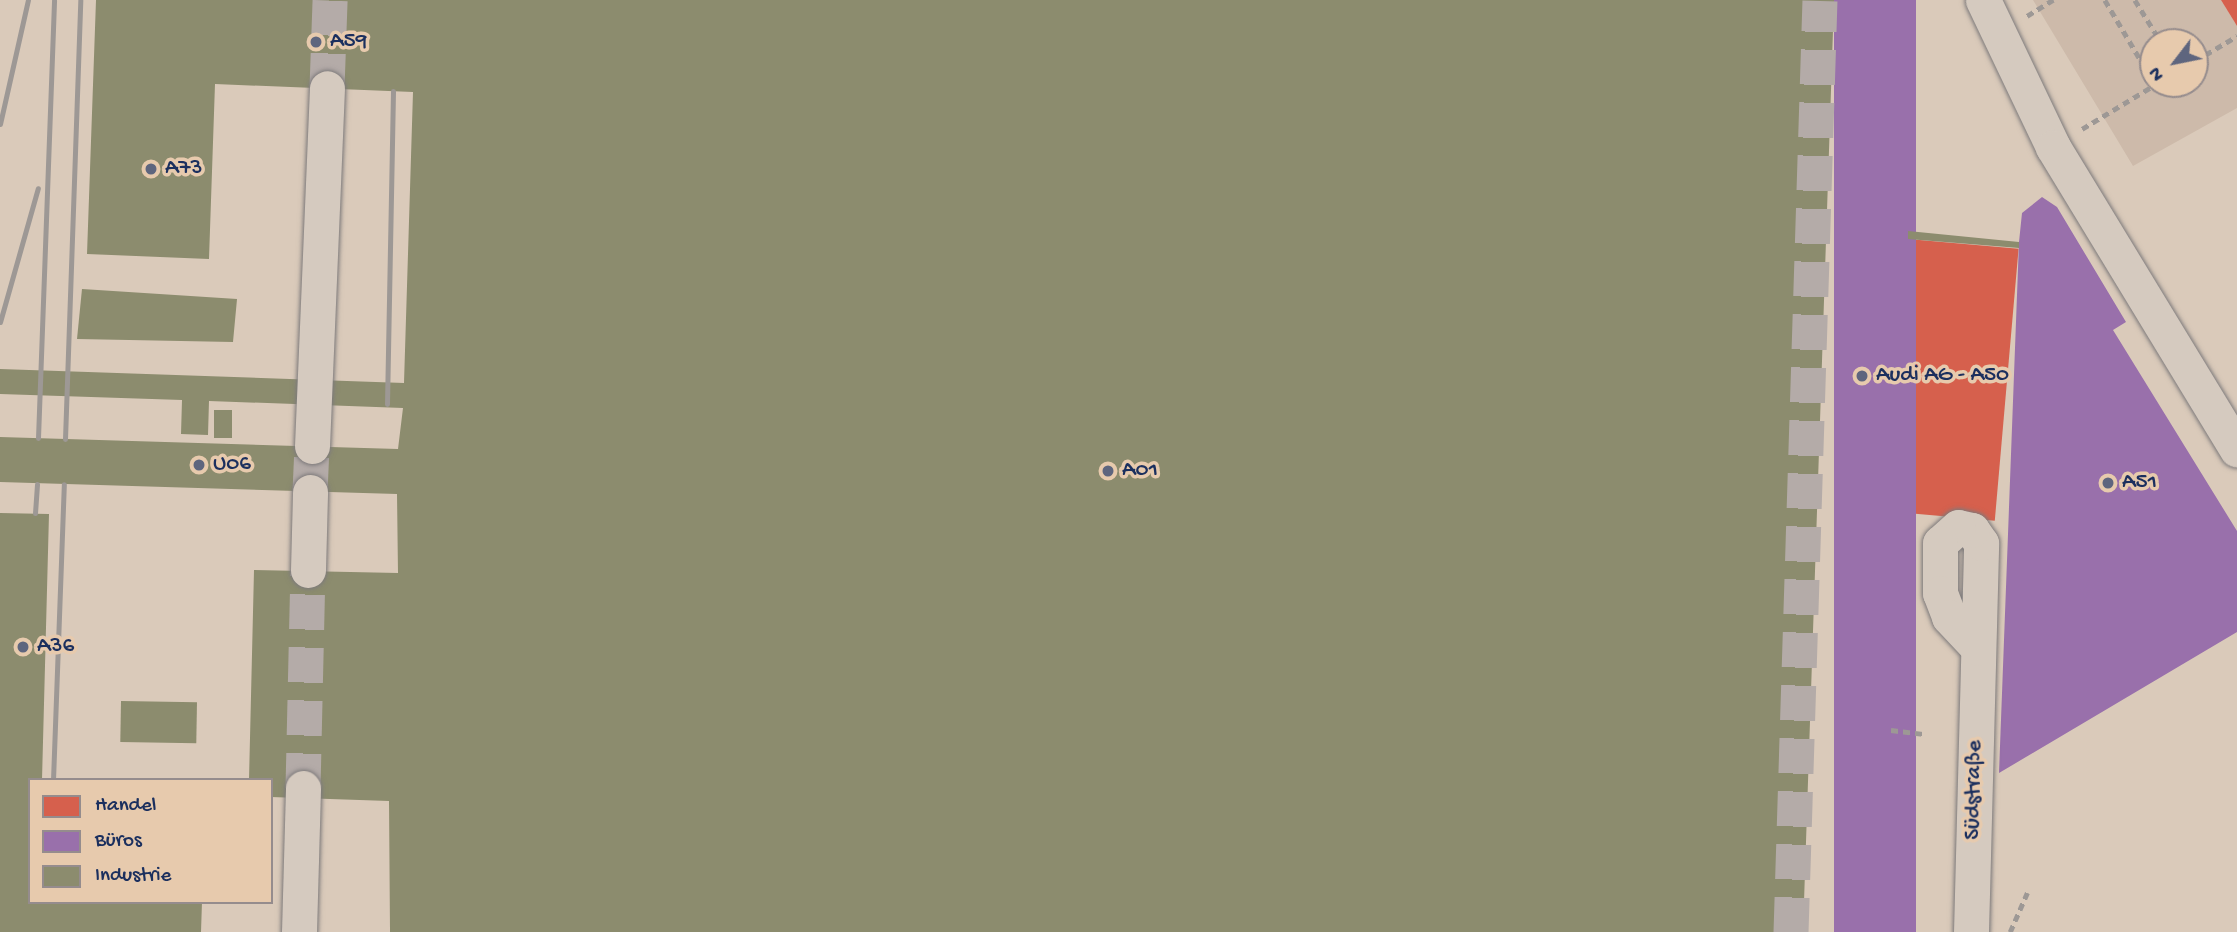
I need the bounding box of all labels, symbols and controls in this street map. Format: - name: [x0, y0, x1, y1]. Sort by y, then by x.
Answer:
- place label: A59: [330, 28, 367, 56]
- north arrow: [2139, 28, 2209, 98]
- marker: A59: [308, 34, 324, 50]
- text: N: [2144, 62, 2171, 85]
- place label: A73: [165, 155, 202, 183]
- marker: A73: [143, 161, 159, 177]
- place label: Audi AG - A50: [1876, 362, 2009, 390]
- marker: Audi AG - A50: [1854, 368, 1870, 384]
- place label: U06: [213, 451, 251, 479]
- marker: U06: [191, 457, 207, 473]
- place label: A01: [1122, 457, 1158, 485]
- marker: A01: [1100, 463, 1116, 479]
- place label: A51: [2122, 469, 2157, 497]
- marker: A51: [2100, 475, 2116, 491]
- place label: A36: [37, 633, 74, 661]
- marker: A36: [15, 639, 31, 655]
- street label: Südstraße: [1960, 740, 1990, 840]
- legend: [28, 778, 273, 904]
- text: Handel: [95, 794, 156, 819]
- text: Büros: [95, 829, 142, 854]
- text: Industrie: [95, 864, 171, 889]

